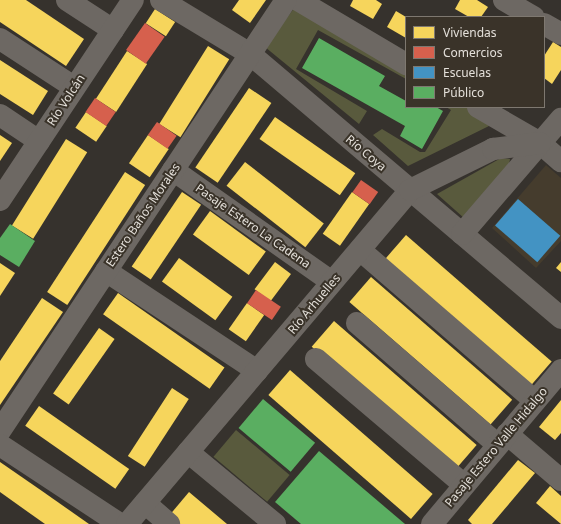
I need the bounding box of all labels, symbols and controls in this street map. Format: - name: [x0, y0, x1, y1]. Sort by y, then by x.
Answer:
- legend: [405, 16, 545, 108]
- text: Viviendas: [443, 24, 497, 41]
- text: Comercios: [443, 44, 502, 61]
- text: Escuelas: [443, 64, 491, 81]
- street label: Río Volcán: [44, 72, 88, 128]
- text: Público: [443, 84, 484, 101]
- street label: Río Coya: [343, 132, 389, 174]
- street label: Estero Baños Morales: [103, 160, 183, 270]
- street label: Pasaje Estero La Cadena: [193, 181, 313, 271]
- street label: Río Arhuelles: [285, 271, 343, 337]
- street label: Pasaje Estero Valle Hidalgo: [442, 384, 550, 510]

